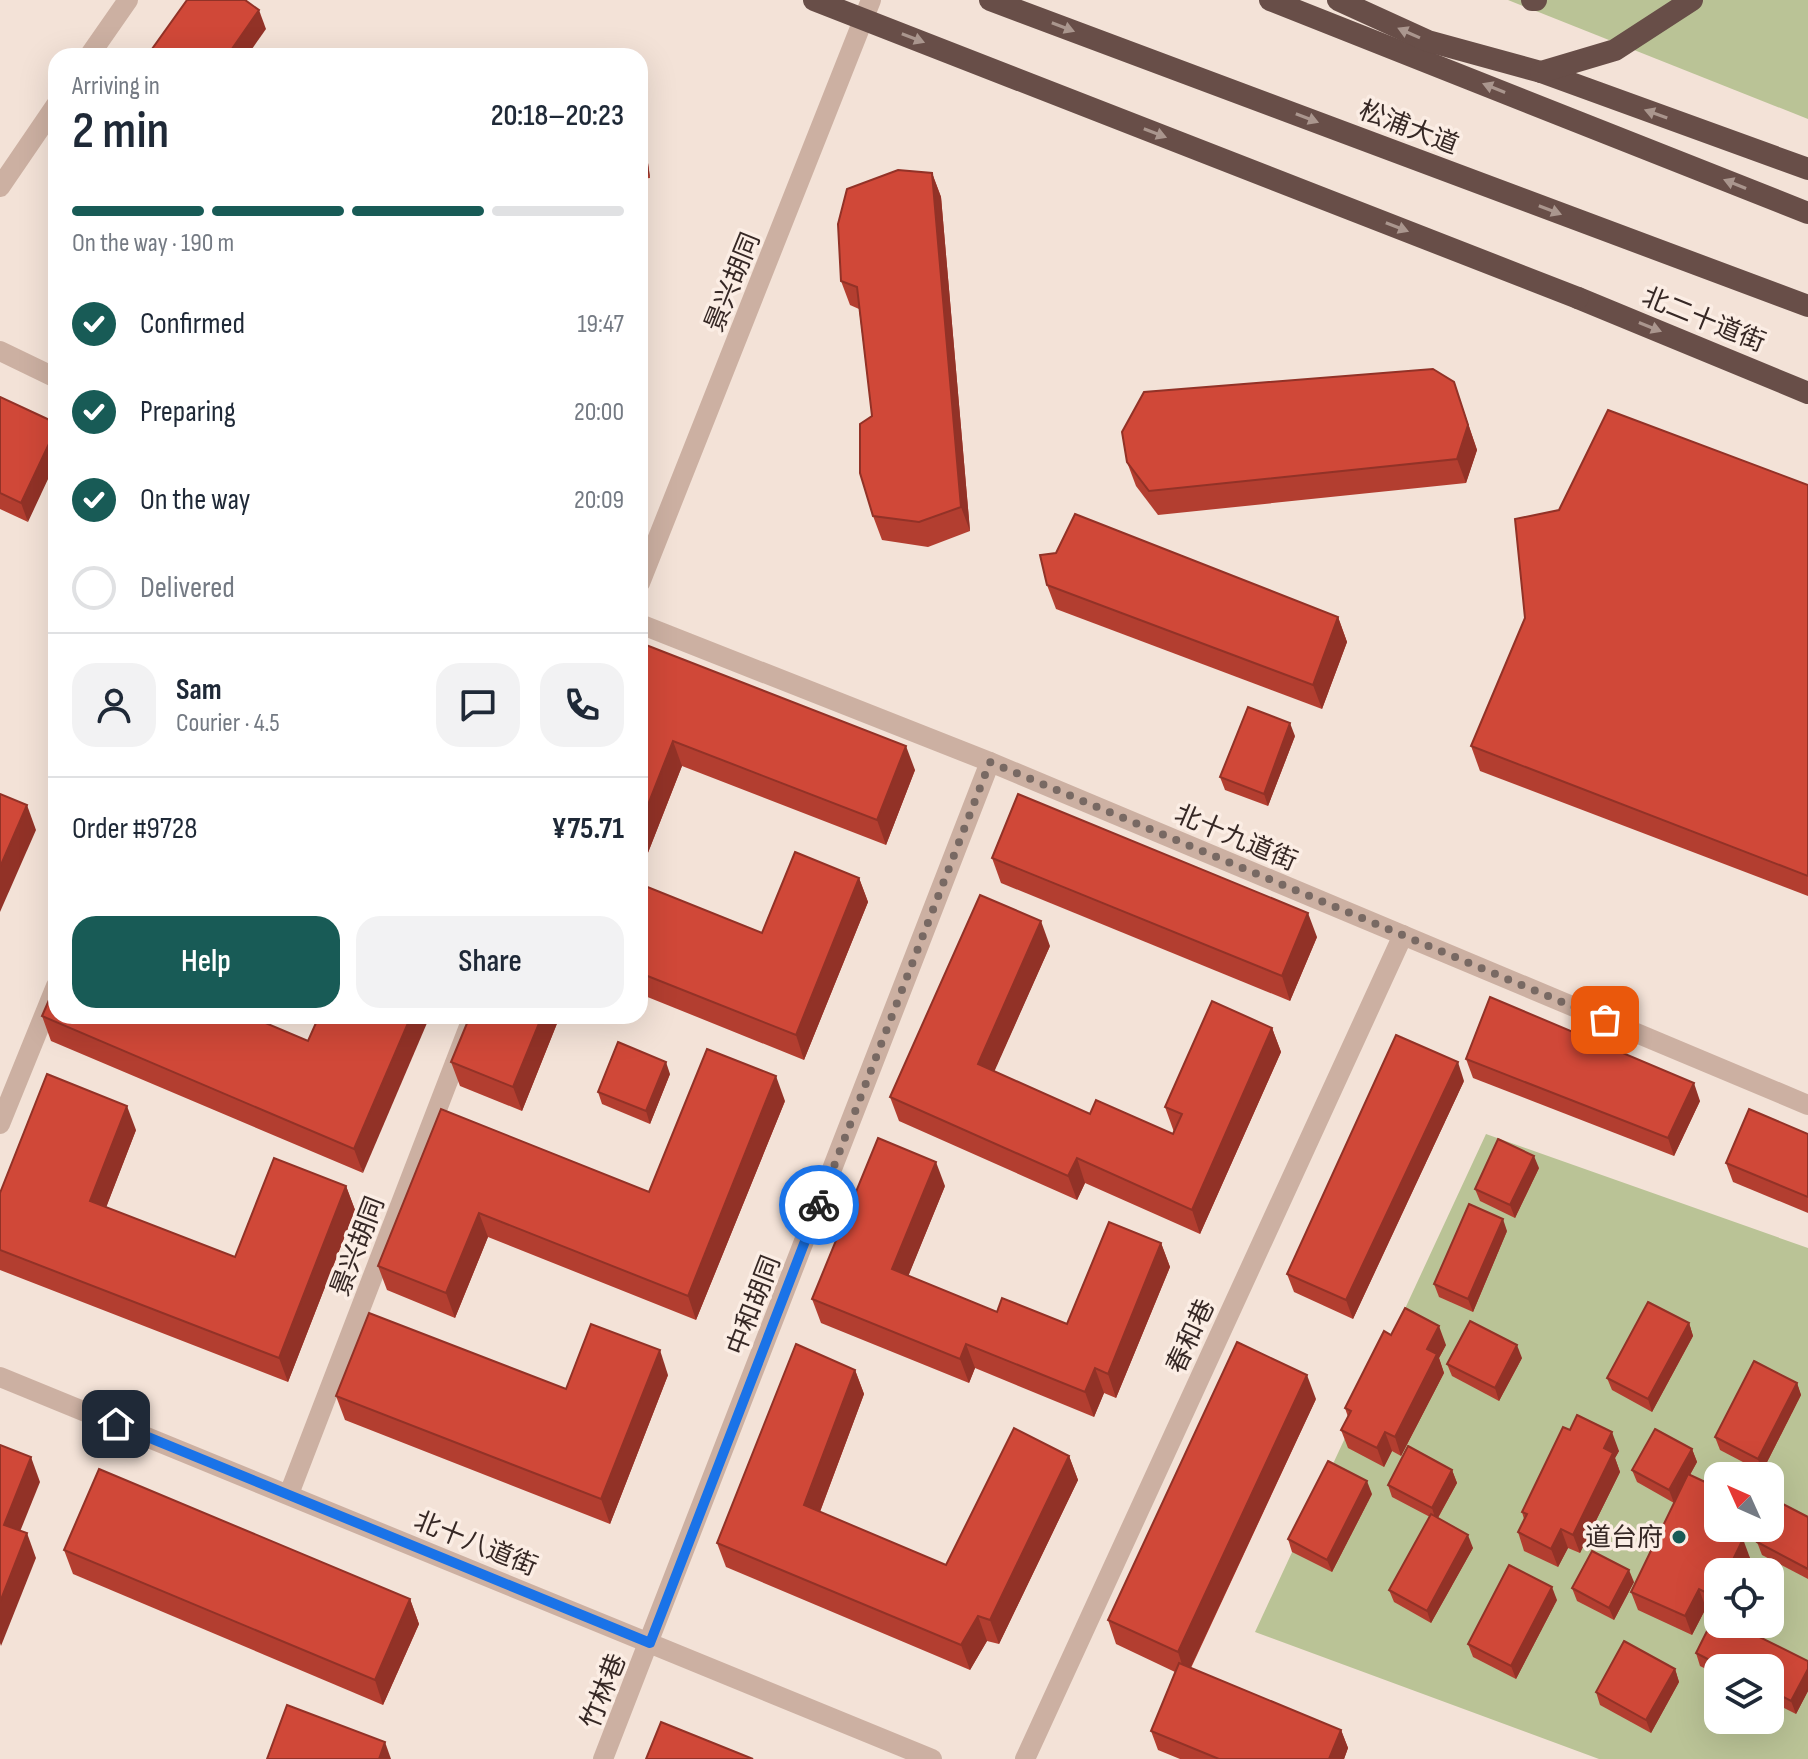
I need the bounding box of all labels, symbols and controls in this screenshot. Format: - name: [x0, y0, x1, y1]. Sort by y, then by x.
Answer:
- one-way arrow: [1051, 21, 1075, 34]
- one-way arrow: [1397, 26, 1421, 39]
- one-way arrow: [901, 32, 925, 45]
- text: Arriving in: [72, 71, 160, 102]
- one-way arrow: [1482, 81, 1506, 94]
- street label: 松浦大道: [1354, 95, 1463, 162]
- text: 20:18–20:23: [491, 98, 624, 134]
- text: 2 min: [72, 100, 169, 163]
- one-way arrow: [1644, 107, 1668, 120]
- one-way arrow: [1295, 113, 1319, 125]
- one-way arrow: [1143, 127, 1167, 140]
- one-way arrow: [1723, 177, 1747, 190]
- one-way arrow: [1538, 204, 1562, 216]
- one-way arrow: [1385, 221, 1409, 234]
- text: On the way · 190 m: [72, 228, 234, 259]
- street label: 景兴胡同: [700, 229, 767, 337]
- street label: 北二十道街: [1637, 282, 1770, 359]
- icon: check: [72, 302, 116, 346]
- text: Confirmed: [140, 306, 245, 342]
- text: 19:47: [577, 309, 624, 340]
- one-way arrow: [1638, 321, 1662, 334]
- icon: check: [72, 390, 116, 434]
- text: Preparing: [140, 394, 236, 430]
- text: 20:00: [574, 397, 624, 428]
- icon: check: [72, 478, 116, 522]
- text: On the way: [140, 482, 250, 518]
- text: 20:09: [574, 485, 624, 516]
- text: Delivered: [140, 570, 235, 606]
- button: person: [72, 663, 156, 747]
- button: chat: [436, 663, 520, 747]
- button: phone: [540, 663, 624, 747]
- text: Sam: [176, 672, 222, 708]
- text: Courier · 4.5: [176, 708, 280, 739]
- street label: 北十九道街: [1170, 799, 1301, 878]
- text: Order #9728: [72, 811, 197, 847]
- text: ¥75.71: [552, 811, 624, 847]
- button: Help: [72, 916, 340, 1008]
- button: Share: [356, 916, 624, 1008]
- pin: [1571, 986, 1639, 1054]
- icon: bag: [1583, 998, 1627, 1042]
- courier: [779, 1165, 859, 1245]
- icon: bike: [797, 1183, 841, 1227]
- street label: 景兴胡同: [325, 1192, 392, 1301]
- street label: 中和胡同: [721, 1251, 788, 1360]
- street label: 春和巷: [1161, 1295, 1222, 1379]
- pin: [82, 1390, 150, 1458]
- icon: home: [94, 1402, 138, 1446]
- north arrow: [1704, 1462, 1784, 1542]
- map controls: [1704, 1462, 1784, 1734]
- street label: 北十八道街: [409, 1506, 542, 1583]
- place label: 道台府: [1585, 1523, 1663, 1554]
- marker: 道台府: [1670, 1528, 1688, 1546]
- button: locate: [1704, 1558, 1784, 1638]
- street label: 竹林巷: [575, 1650, 633, 1734]
- button: layers: [1704, 1654, 1784, 1734]

